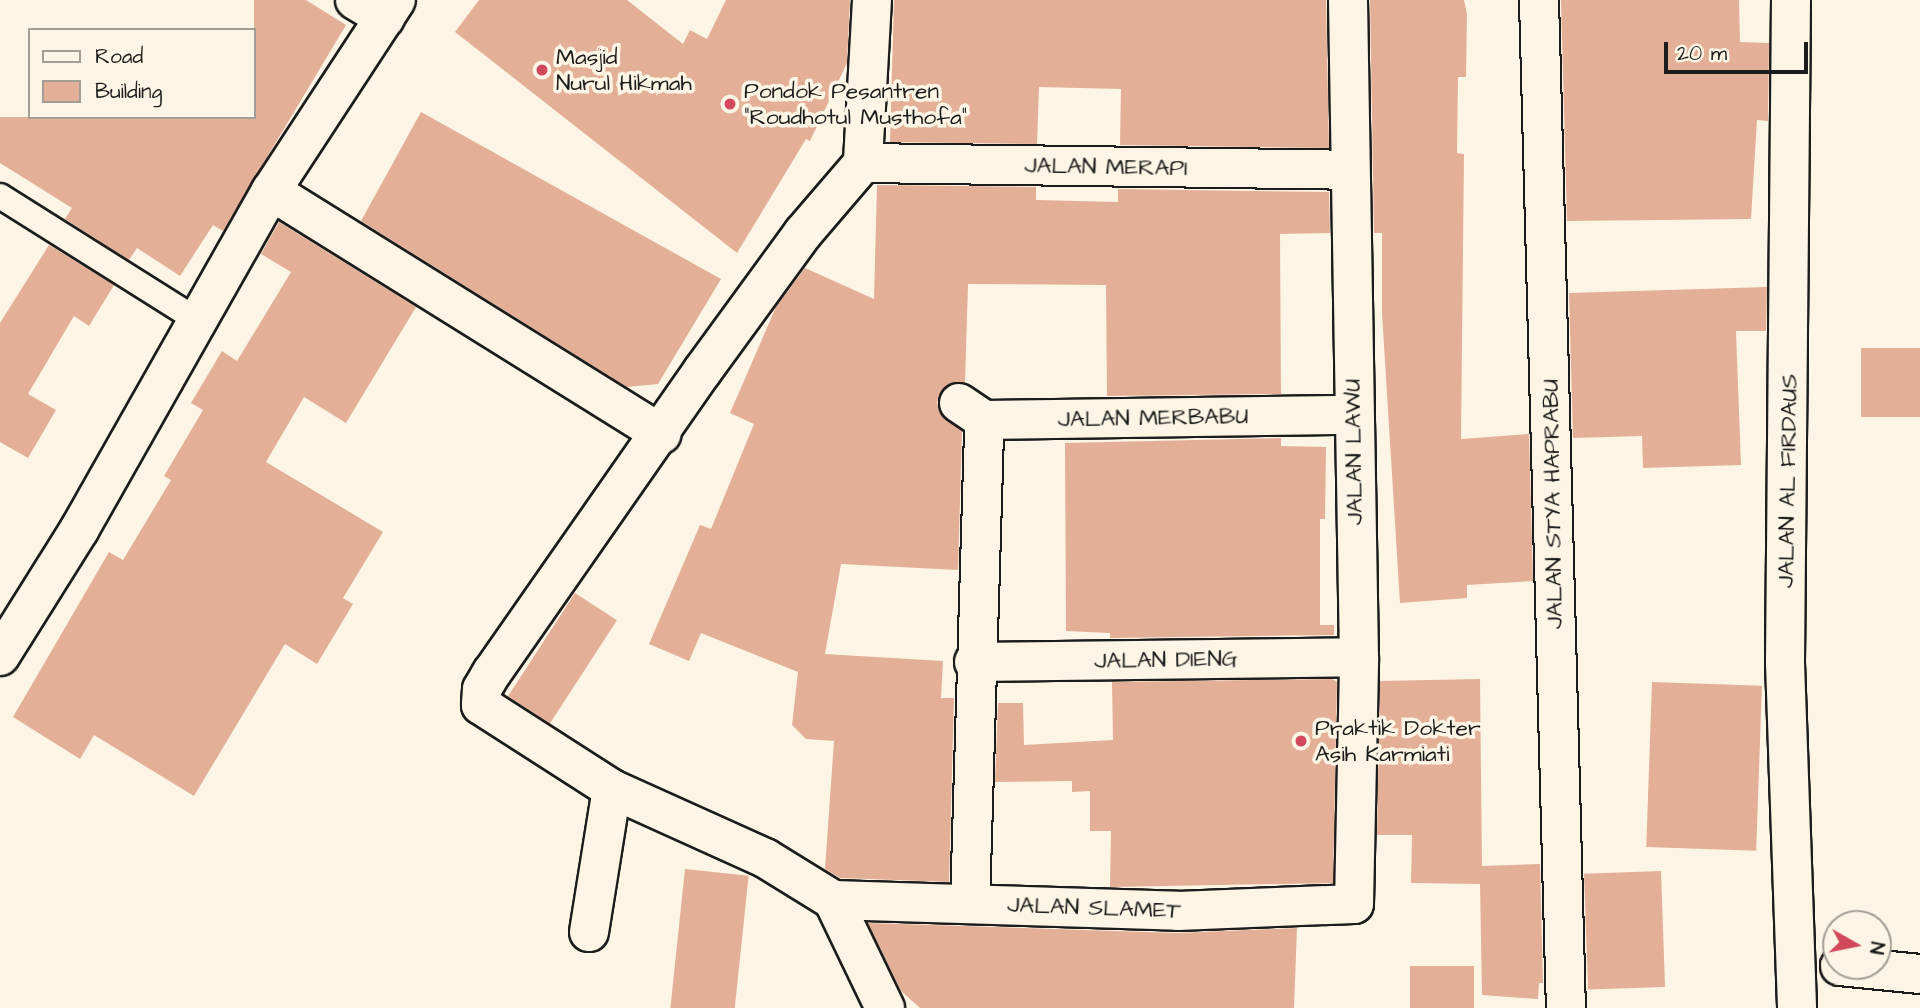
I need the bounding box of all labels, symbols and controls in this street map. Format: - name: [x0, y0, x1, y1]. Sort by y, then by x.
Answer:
- legend: [28, 28, 256, 119]
- scale bar: [1668, 28, 1812, 72]
- text: 20 m: [1677, 39, 1727, 68]
- text: Road: [95, 42, 143, 71]
- place label: Masjid Nurul Hikmah: [556, 43, 692, 97]
- marker: Masjid Nurul Hikmah: [534, 62, 550, 78]
- text: Building: [95, 77, 162, 106]
- place label: Pondok Pesantren "Roudhotul Musthofa": [744, 77, 967, 131]
- marker: Pondok Pesantren "Roudhotul Musthofa": [722, 96, 738, 112]
- street label: JALAN MERAPI: [1024, 152, 1188, 182]
- street label: JALAN AL FIRDAUS: [1772, 374, 1804, 588]
- street label: JALAN LAWU: [1339, 379, 1369, 525]
- street label: JALAN STYA HAPRABU: [1537, 379, 1569, 629]
- street label: JALAN MERBABU: [1057, 403, 1249, 433]
- street label: JALAN DIENG: [1094, 645, 1238, 675]
- place label: Praktik Dokter Asih Karmiati: [1315, 714, 1481, 768]
- marker: Praktik Dokter Asih Karmiati: [1293, 733, 1309, 749]
- street label: JALAN SLAMET: [1007, 891, 1181, 925]
- north arrow: [1822, 910, 1892, 980]
- text: N: [1862, 940, 1891, 956]

